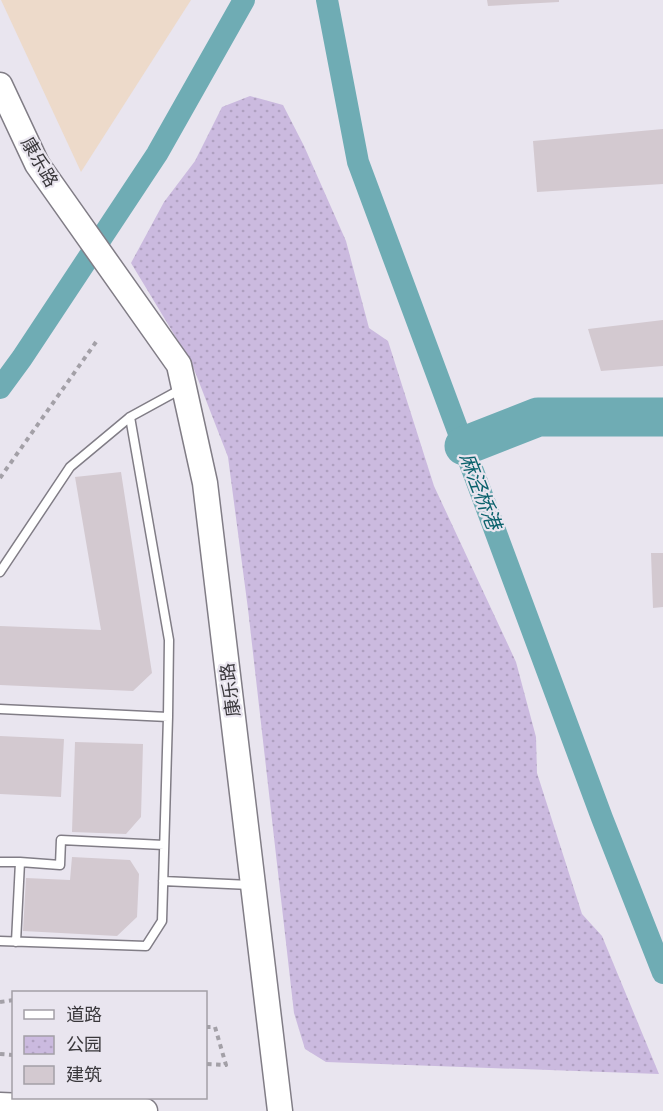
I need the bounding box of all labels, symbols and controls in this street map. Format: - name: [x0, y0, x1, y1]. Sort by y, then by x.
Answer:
- street label: 康乐路: [17, 133, 63, 191]
- water label: 麻泾桥港: [454, 449, 509, 536]
- street label: 康乐路: [215, 662, 245, 718]
- legend: [12, 991, 207, 1099]
- text: 道路: [66, 1003, 102, 1026]
- text: 公园: [66, 1033, 102, 1056]
- text: 建筑: [66, 1063, 102, 1086]

